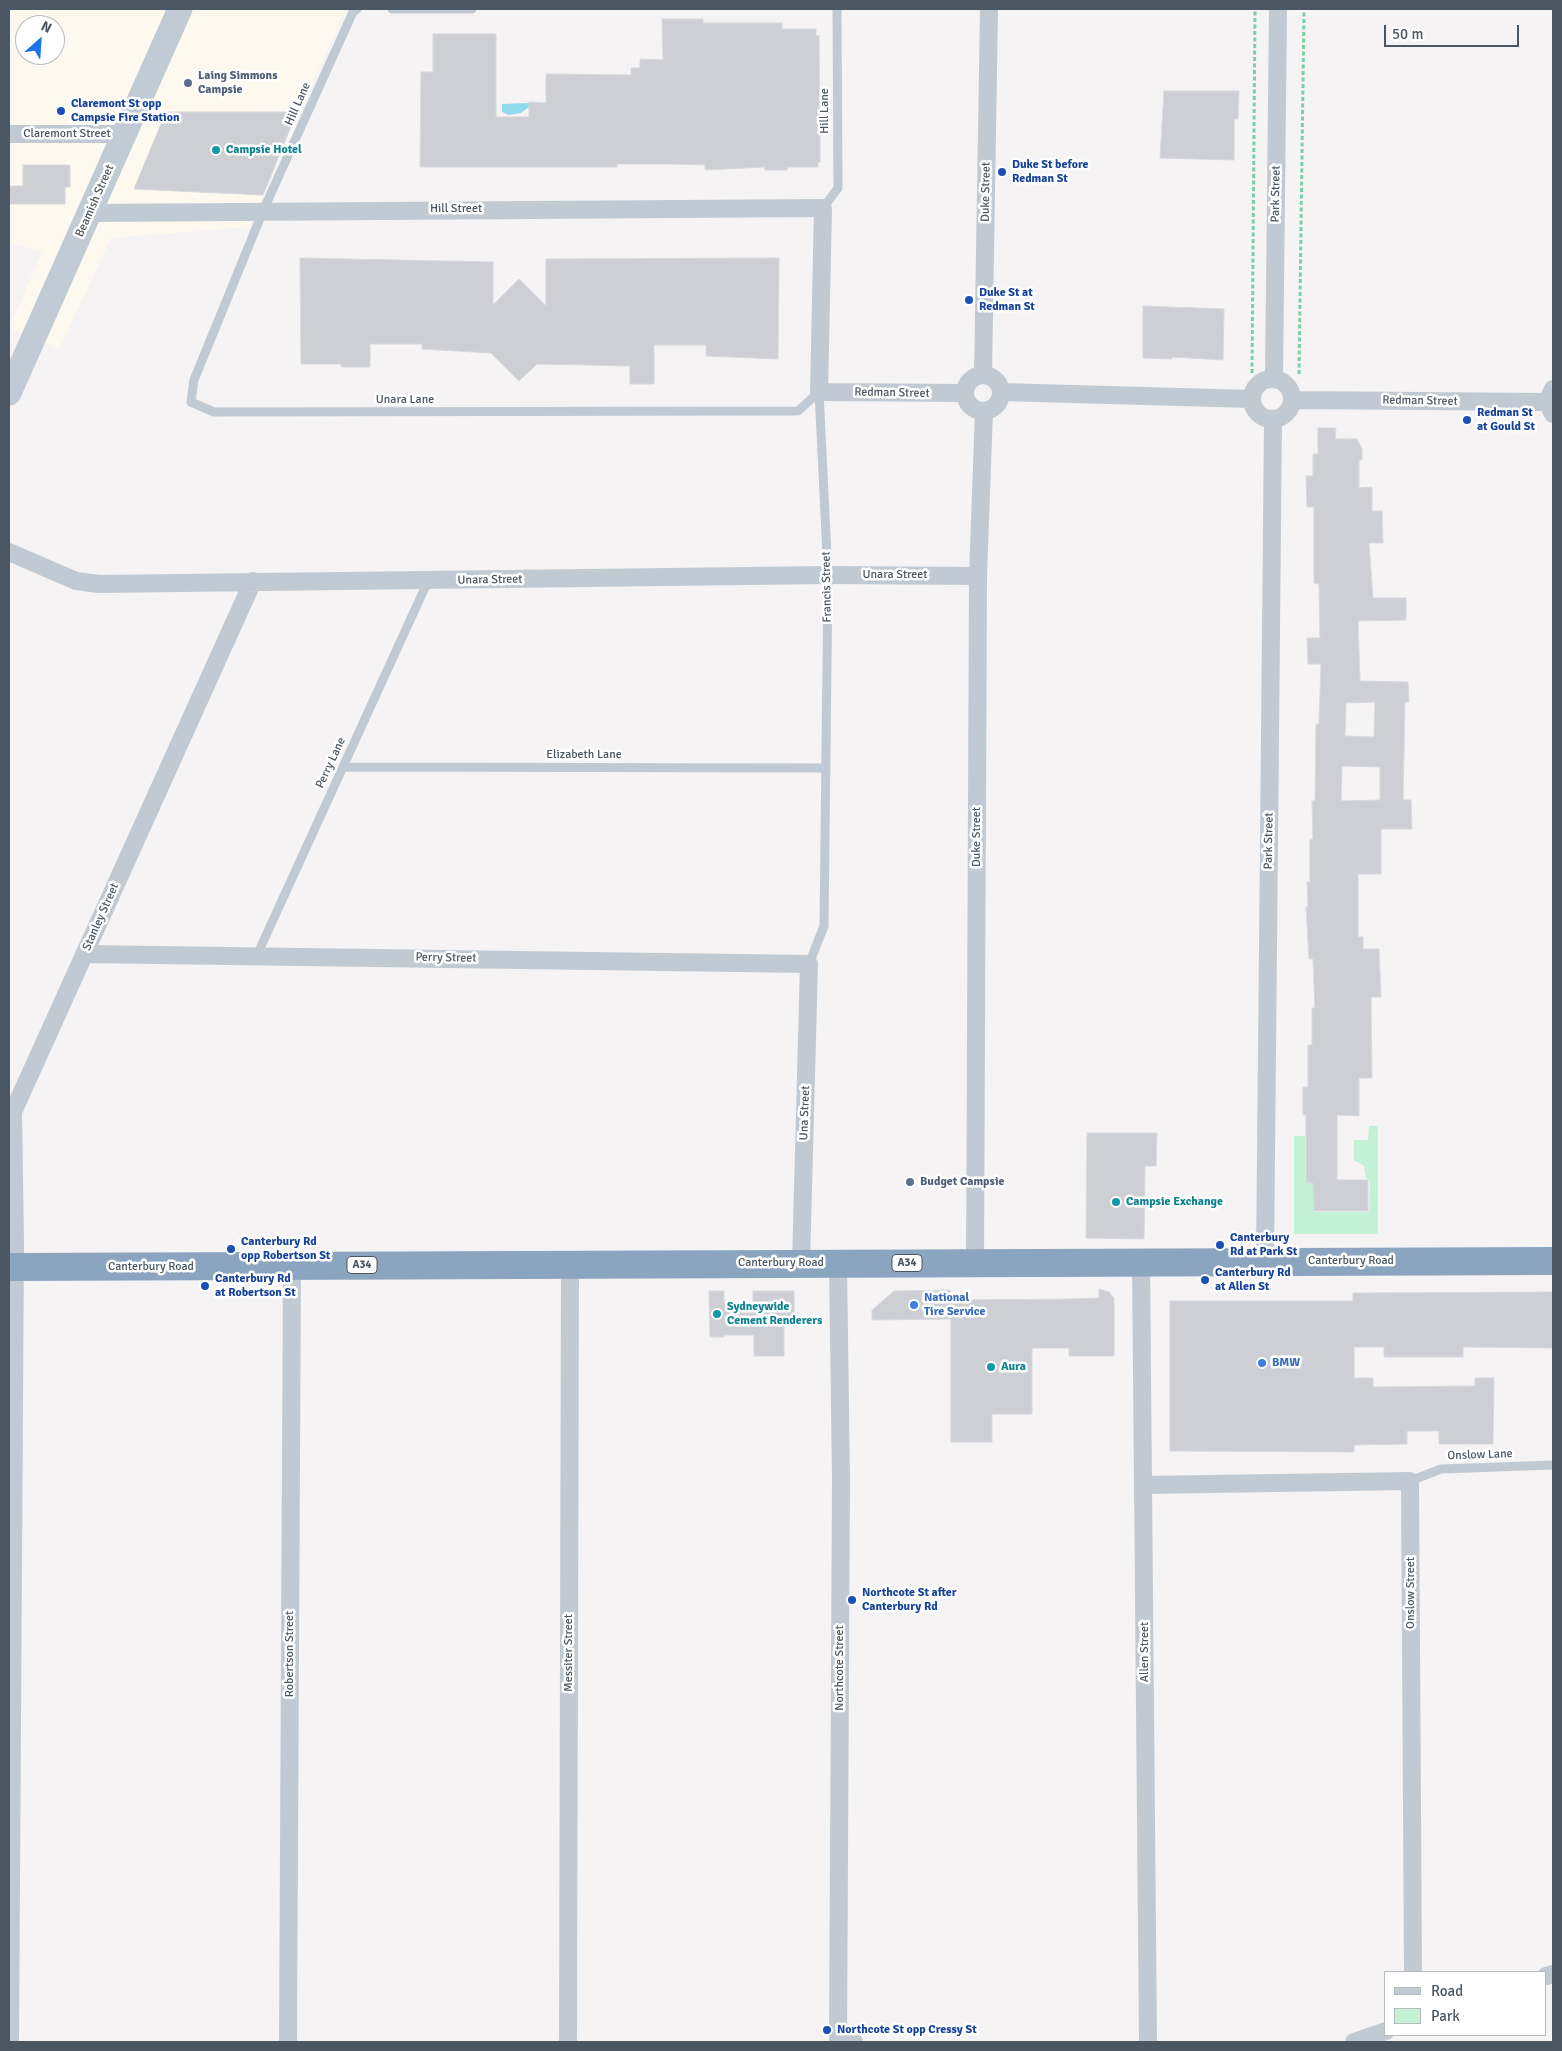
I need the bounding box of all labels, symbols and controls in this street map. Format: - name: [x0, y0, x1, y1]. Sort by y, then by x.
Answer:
- north arrow: [15, 15, 65, 65]
- scale bar: [1387, 15, 1522, 47]
- text: N: [38, 17, 54, 37]
- text: 50 m: [1392, 25, 1423, 43]
- place label: Laing Simmons Campsie: [198, 69, 277, 97]
- marker: Laing Simmons Campsie: [182, 77, 194, 89]
- street label: Hill Lane: [282, 80, 314, 128]
- street label: Hill Lane: [818, 88, 832, 134]
- place label: Claremont St opp Campsie Fire Station: [71, 97, 179, 125]
- marker: Claremont St opp Campsie Fire Station: [55, 105, 67, 117]
- street label: Claremont Street: [23, 127, 111, 141]
- place label: Campsie Hotel: [226, 143, 302, 157]
- marker: Campsie Hotel: [210, 144, 222, 156]
- place label: Duke St before Redman St: [1012, 158, 1089, 186]
- street label: Duke Street: [978, 162, 994, 222]
- street label: Beamish Street: [73, 163, 117, 239]
- street label: Park Street: [1268, 165, 1284, 223]
- marker: Duke St before Redman St: [996, 166, 1008, 178]
- street label: Hill Street: [430, 202, 482, 216]
- place label: Duke St at Redman St: [979, 286, 1035, 314]
- marker: Duke St at Redman St: [963, 294, 975, 306]
- street label: Redman Street: [854, 385, 930, 401]
- street label: Unara Lane: [376, 393, 434, 407]
- street label: Redman Street: [1382, 393, 1458, 409]
- place label: Redman St at Gould St: [1477, 406, 1535, 434]
- marker: Redman St at Gould St: [1461, 414, 1473, 426]
- street label: Francis Street: [819, 551, 835, 623]
- street label: Unara Street: [863, 568, 927, 582]
- street label: Unara Street: [457, 572, 523, 588]
- street label: Perry Lane: [313, 735, 349, 791]
- street label: Elizabeth Lane: [546, 748, 622, 762]
- street label: Duke Street: [970, 807, 984, 867]
- street label: Park Street: [1261, 812, 1277, 870]
- street label: Stanley Street: [80, 881, 122, 953]
- street label: Perry Street: [415, 950, 477, 966]
- street label: Una Street: [797, 1085, 813, 1141]
- place label: Budget Campsie: [920, 1175, 1004, 1189]
- marker: Budget Campsie: [904, 1176, 916, 1188]
- place label: Campsie Exchange: [1126, 1195, 1223, 1209]
- marker: Campsie Exchange: [1110, 1196, 1122, 1208]
- place label: Canterbury Rd at Park St: [1230, 1231, 1297, 1259]
- place label: Canterbury Rd opp Robertson St: [241, 1235, 330, 1263]
- marker: Canterbury Rd at Park St: [1214, 1239, 1226, 1251]
- marker: Canterbury Rd opp Robertson St: [225, 1243, 237, 1255]
- road number: A34: [892, 1254, 922, 1272]
- street label: Canterbury Road: [1308, 1254, 1394, 1268]
- road number: A34: [347, 1256, 377, 1274]
- street label: Canterbury Road: [738, 1256, 824, 1270]
- street label: Canterbury Road: [108, 1260, 194, 1274]
- place label: Canterbury Rd at Allen St: [1215, 1266, 1291, 1294]
- place label: Canterbury Rd at Robertson St: [215, 1272, 296, 1300]
- marker: Canterbury Rd at Allen St: [1199, 1274, 1211, 1286]
- marker: Canterbury Rd at Robertson St: [199, 1280, 211, 1292]
- place label: National Tire Service: [924, 1291, 985, 1319]
- marker: National Tire Service: [908, 1299, 920, 1311]
- place label: Sydneywide Cement Renderers: [727, 1300, 822, 1328]
- marker: Sydneywide Cement Renderers: [711, 1308, 723, 1320]
- place label: BMW: [1272, 1356, 1300, 1370]
- marker: BMW: [1256, 1357, 1268, 1369]
- place label: Aura: [1001, 1360, 1026, 1374]
- marker: Aura: [985, 1361, 997, 1373]
- street label: Onslow Lane: [1447, 1447, 1513, 1463]
- street label: Onslow Street: [1404, 1557, 1418, 1629]
- place label: Northcote St after Canterbury Rd: [862, 1586, 957, 1614]
- marker: Northcote St after Canterbury Rd: [846, 1594, 858, 1606]
- street label: Robertson Street: [283, 1611, 297, 1697]
- street label: Messiter Street: [562, 1614, 576, 1692]
- street label: Allen Street: [1138, 1622, 1152, 1682]
- street label: Northcote Street: [833, 1625, 847, 1711]
- legend: [1384, 1971, 1547, 2036]
- text: Road: [1431, 1982, 1463, 2000]
- text: Park: [1431, 2007, 1460, 2025]
- place label: Northcote St opp Cressy St: [837, 2023, 977, 2037]
- marker: Northcote St opp Cressy St: [821, 2024, 833, 2036]

